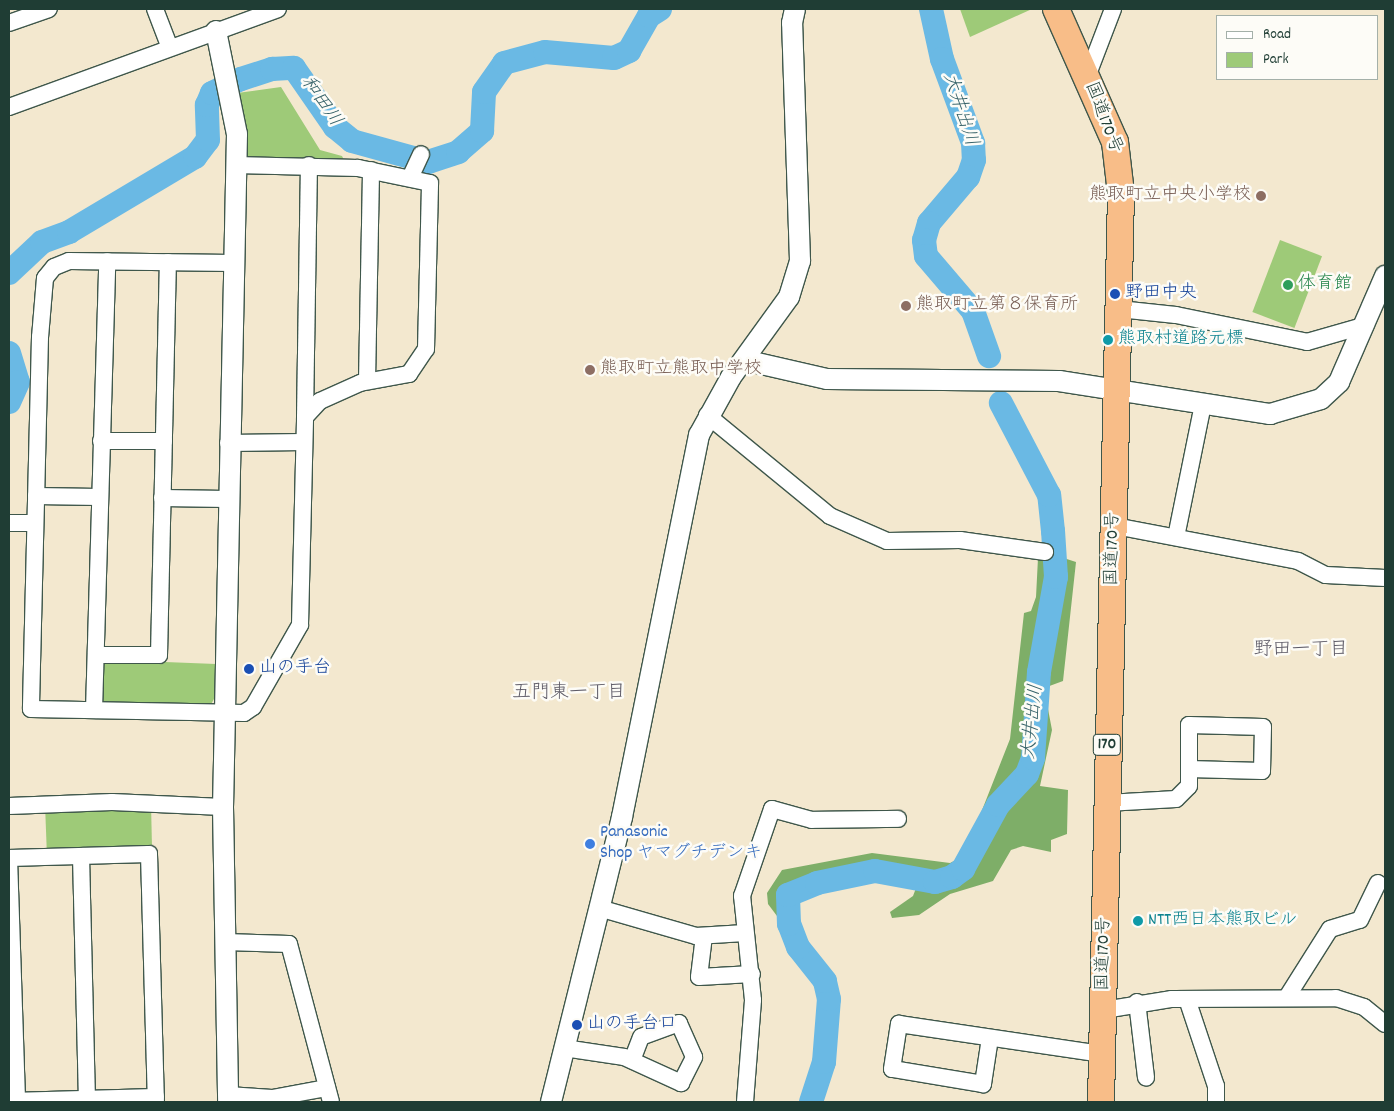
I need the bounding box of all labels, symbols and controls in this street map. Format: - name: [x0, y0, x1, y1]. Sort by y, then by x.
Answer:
- legend: [1216, 15, 1379, 80]
- text: Road: [1263, 24, 1291, 46]
- text: Park: [1263, 49, 1289, 71]
- water label: 大井出川: [936, 70, 982, 150]
- water label: 和田川: [294, 72, 346, 132]
- street label: 国道170号: [1079, 79, 1125, 157]
- place label: 熊取町立中央小学校: [1089, 185, 1251, 207]
- marker: 熊取町立中央小学校: [1255, 190, 1267, 202]
- place label: 体育館: [1298, 274, 1352, 296]
- marker: 体育館: [1282, 279, 1294, 291]
- place label: 野田中央: [1125, 283, 1197, 305]
- marker: 野田中央: [1109, 288, 1121, 300]
- place label: 熊取町立第８保育所: [916, 295, 1078, 317]
- marker: 熊取町立第８保育所: [900, 300, 912, 312]
- place label: 熊取村道路元標: [1118, 329, 1244, 351]
- marker: 熊取村道路元標: [1102, 334, 1114, 346]
- place label: 熊取町立熊取中学校: [600, 359, 762, 381]
- marker: 熊取町立熊取中学校: [584, 364, 596, 376]
- street label: 国道170号: [1103, 511, 1125, 587]
- district label: 野田一丁目: [1254, 640, 1348, 662]
- place label: 山の手台: [259, 658, 331, 680]
- marker: 山の手台: [243, 663, 255, 675]
- district label: 五門東一丁目: [512, 683, 626, 705]
- water label: 大井出川: [1019, 683, 1049, 761]
- road number: 170: [1092, 732, 1122, 758]
- place label: Panasonic Shop ヤマグチデンキ: [600, 823, 763, 866]
- marker: Panasonic Shop ヤマグチデンキ: [584, 838, 596, 850]
- place label: NTT西日本熊取ビル: [1148, 910, 1297, 932]
- marker: NTT西日本熊取ビル: [1132, 915, 1144, 927]
- street label: 国道170号: [1094, 916, 1116, 992]
- place label: 山の手台口: [587, 1014, 677, 1036]
- marker: 山の手台口: [571, 1019, 583, 1031]

